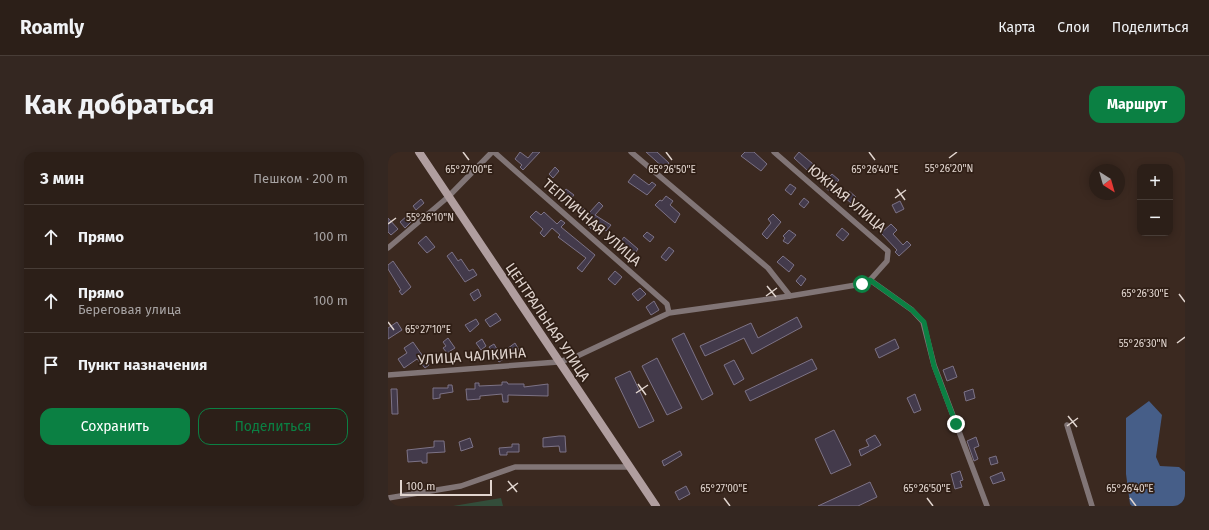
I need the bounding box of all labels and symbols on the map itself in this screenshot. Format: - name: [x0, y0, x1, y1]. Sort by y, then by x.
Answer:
- street label: ЮЖНАЯ УЛИЦА: [804, 161, 889, 236]
- text: 55°26'20"N: [925, 163, 973, 175]
- text: 65°27'00"E: [445, 164, 493, 176]
- text: 65°26'50"E: [648, 164, 696, 176]
- text: 65°26'40"E: [851, 164, 899, 176]
- north arrow: [1089, 164, 1125, 200]
- street label: ТЕПЛИЧНАЯ УЛИЦА: [539, 175, 644, 270]
- text: 55°26'10"N: [406, 212, 454, 224]
- street label: ЦЕНТРАЛЬНАЯ УЛИЦА: [502, 260, 594, 385]
- route start: [853, 275, 871, 293]
- text: 65°26'30"E: [1121, 288, 1169, 300]
- text: 65°27'10"E: [405, 324, 451, 336]
- text: 55°26'30"N: [1119, 338, 1167, 350]
- street label: УЛИЦА ЧАЛКИНА: [417, 344, 527, 369]
- route end: [947, 415, 965, 433]
- scale bar: [400, 478, 492, 497]
- text: 65°27'00"E: [700, 483, 748, 495]
- text: 65°26'50"E: [903, 483, 951, 495]
- text: 65°26'40"E: [1106, 483, 1154, 495]

